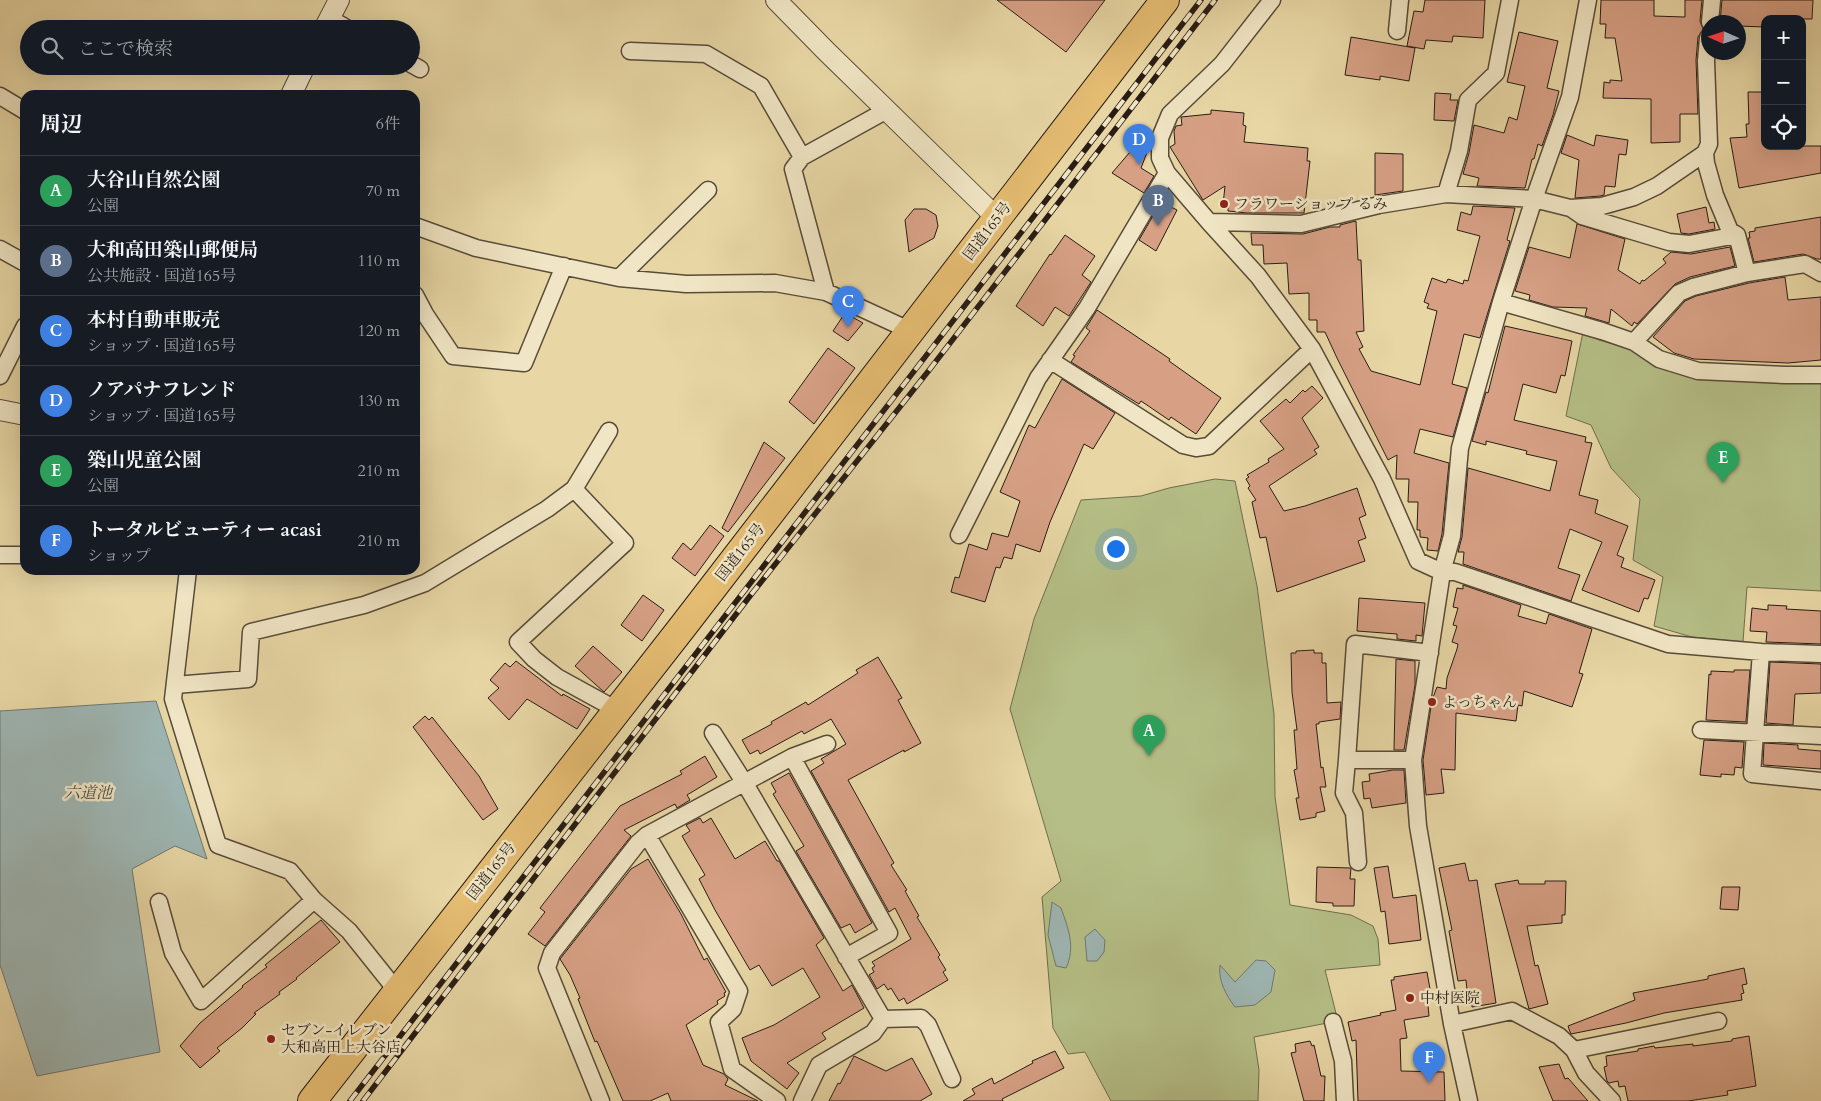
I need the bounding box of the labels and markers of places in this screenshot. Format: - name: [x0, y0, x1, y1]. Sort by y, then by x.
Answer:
- pin: D: [1123, 124, 1155, 165]
- pin: B: [1142, 185, 1174, 226]
- place label: フラワーショップ るみ: [1234, 194, 1387, 214]
- marker: フラワーショップ るみ: [1218, 198, 1230, 210]
- pin: C: [832, 286, 864, 327]
- pin: E: [1707, 442, 1739, 483]
- place label: よっちゃん: [1442, 692, 1517, 712]
- marker: よっちゃん: [1426, 696, 1438, 708]
- pin: A: [1133, 715, 1165, 756]
- place label: 中村医院: [1420, 988, 1480, 1008]
- marker: 中村医院: [1404, 992, 1416, 1004]
- place label: セブン-イレブン 大和高田上大谷店: [281, 1020, 401, 1057]
- marker: セブン-イレブン 大和高田上大谷店: [265, 1033, 277, 1045]
- pin: F: [1413, 1042, 1445, 1083]

